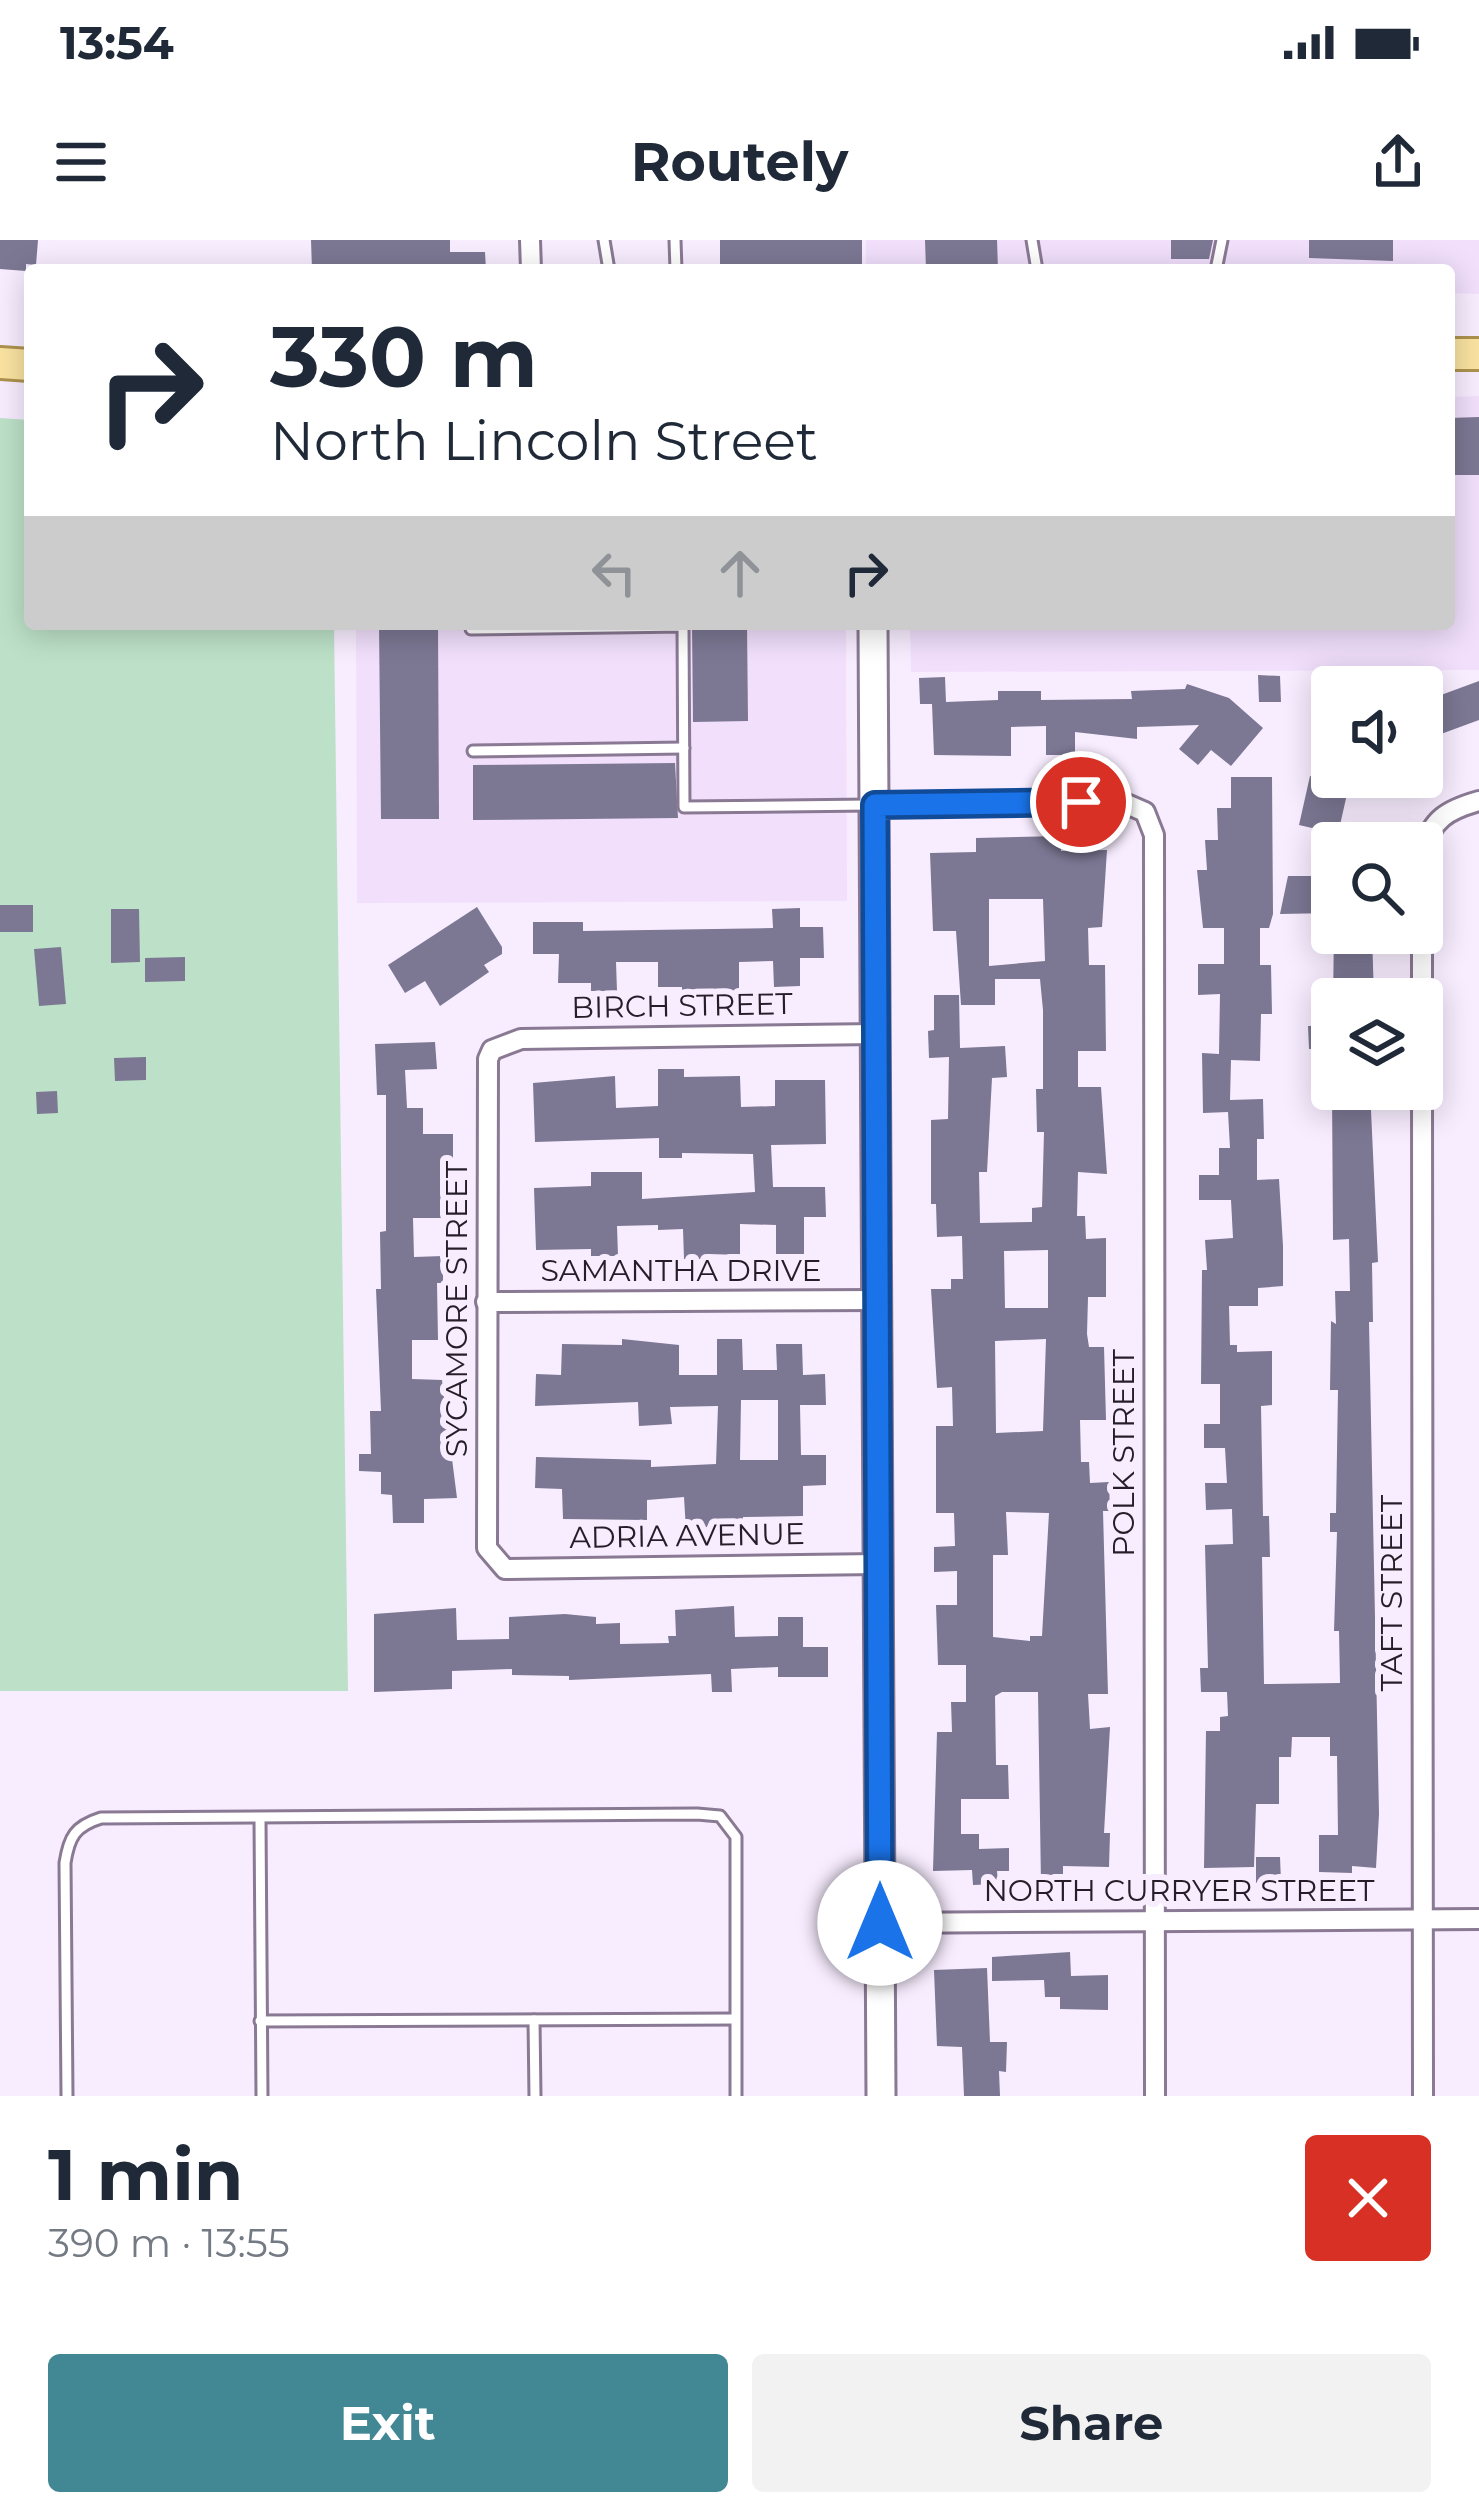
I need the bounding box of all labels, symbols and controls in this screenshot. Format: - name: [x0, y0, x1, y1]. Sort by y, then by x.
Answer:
- text: 13:54: [60, 15, 174, 70]
- icon: menu: [48, 129, 114, 195]
- text: Routely: [631, 129, 848, 195]
- icon: share: [1365, 129, 1431, 195]
- text: 330 m: [270, 306, 538, 408]
- icon: right: [72, 312, 228, 468]
- text: North Lincoln Street: [270, 408, 818, 474]
- icon: left: [581, 540, 647, 606]
- icon: ahead: [707, 540, 773, 606]
- icon: right: [833, 540, 899, 606]
- map controls: [1311, 666, 1443, 1110]
- button: sound: [1311, 666, 1443, 798]
- pin: [1030, 751, 1132, 853]
- icon: arrive: [1048, 769, 1114, 835]
- button: search: [1311, 822, 1443, 954]
- button: layers: [1311, 978, 1443, 1110]
- street label: BIRCH STREET: [571, 985, 794, 1026]
- street label: SYCAMORE STREET: [438, 1160, 475, 1457]
- street label: SAMANTHA DRIVE: [540, 1252, 822, 1289]
- street label: POLK STREET: [1105, 1348, 1142, 1557]
- street label: TAFT STREET: [1373, 1494, 1410, 1691]
- street label: ADRIA AVENUE: [569, 1515, 805, 1556]
- position arrow: [817, 1860, 943, 1986]
- street label: NORTH CURRYER STREET: [983, 1872, 1375, 1909]
- text: 1 min: [48, 2130, 244, 2218]
- button: close: [1305, 2135, 1431, 2261]
- text: 390 m · 13:55: [48, 2219, 290, 2267]
- button: Exit: [48, 2354, 728, 2492]
- button: Share: [752, 2354, 1431, 2492]

